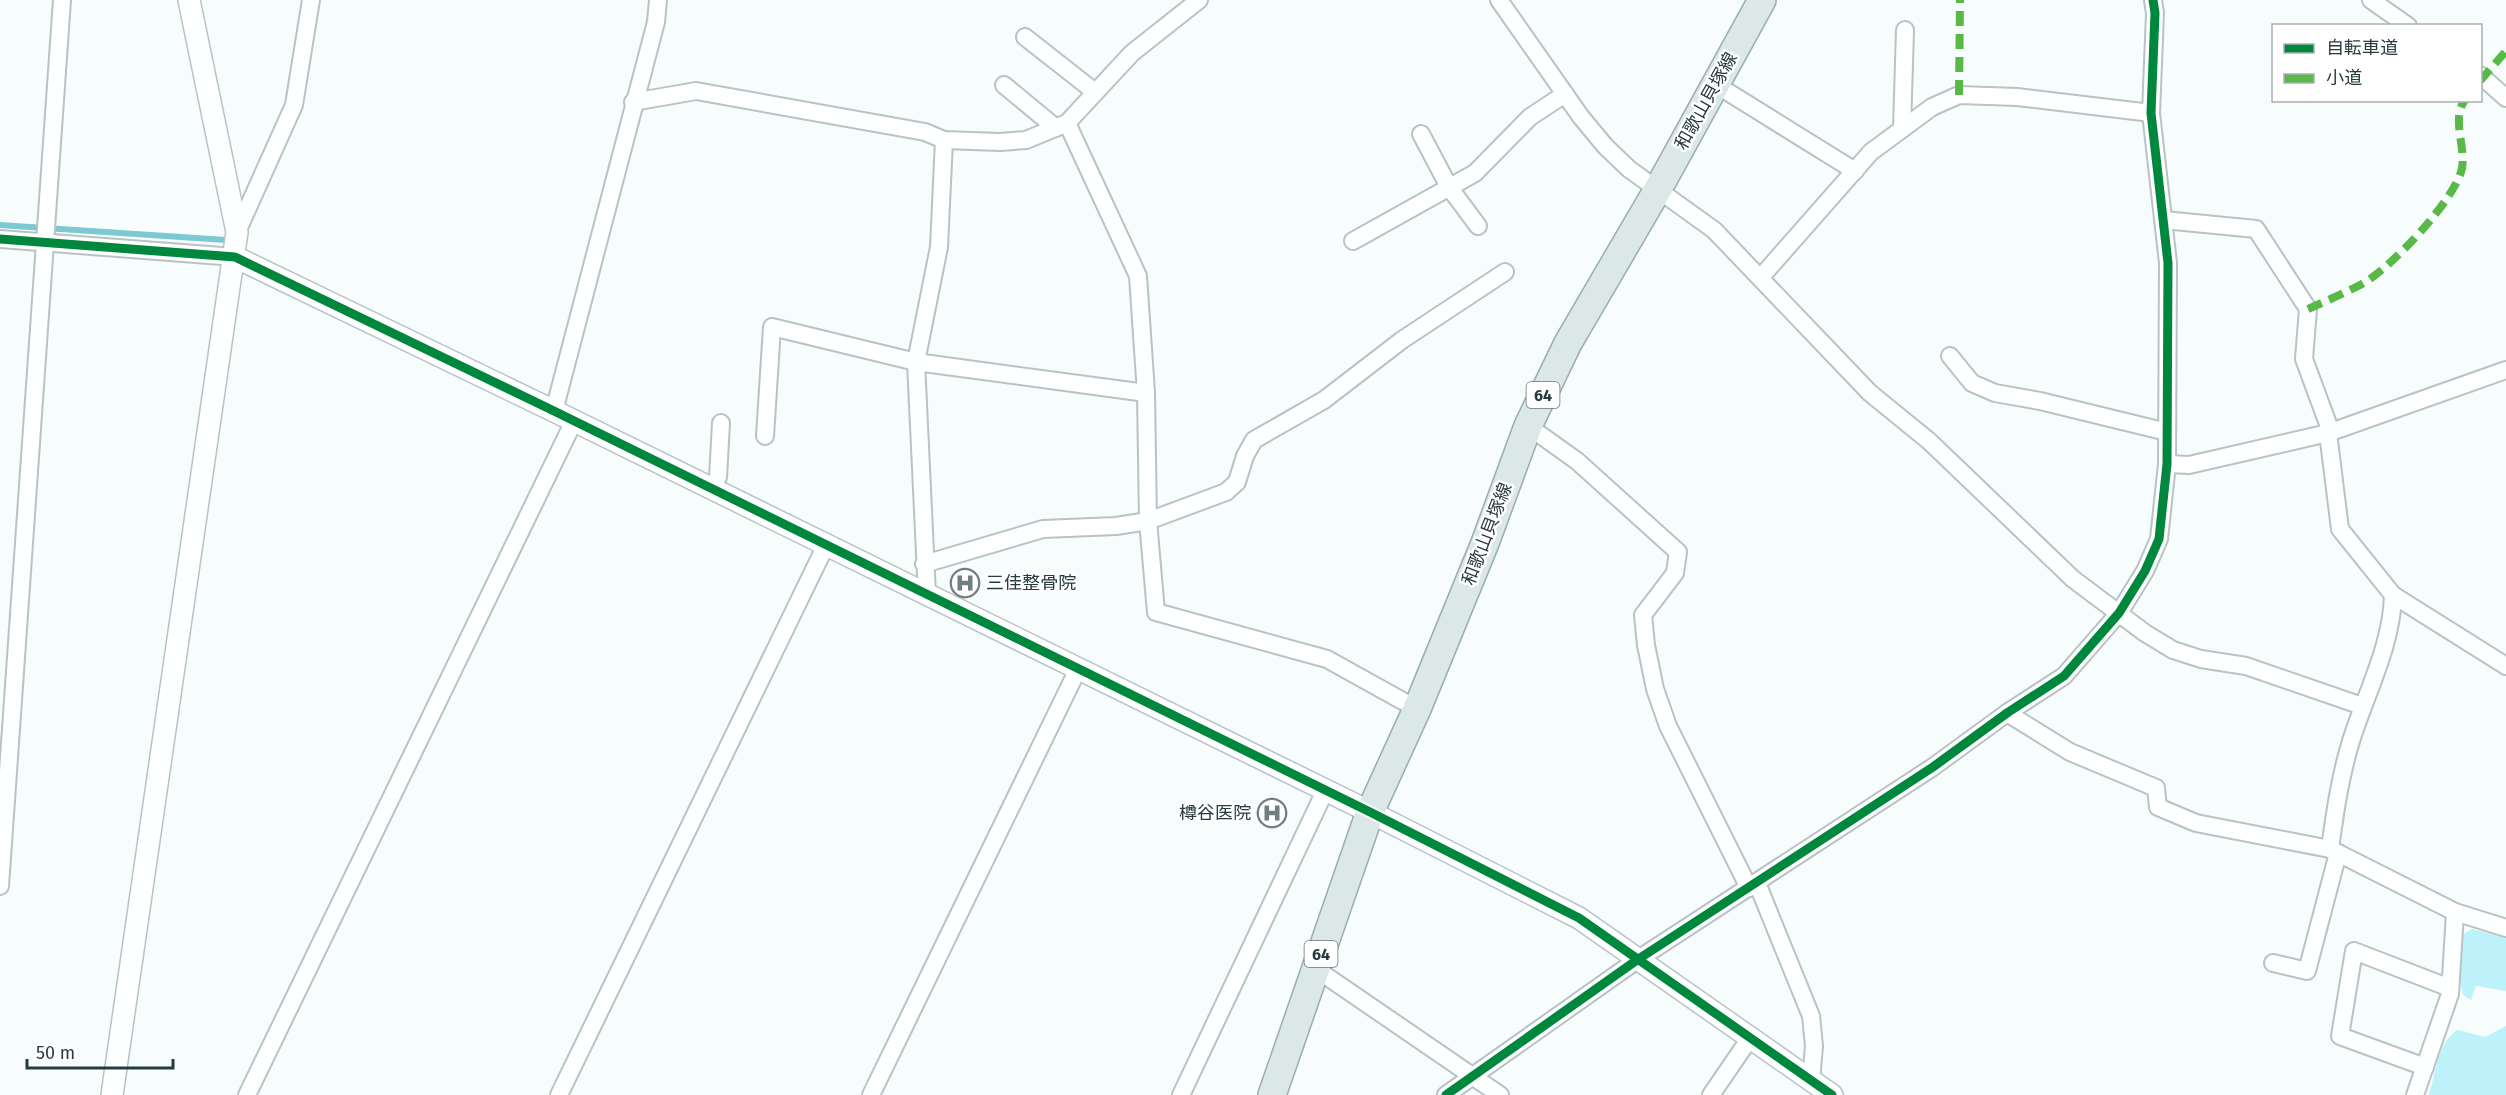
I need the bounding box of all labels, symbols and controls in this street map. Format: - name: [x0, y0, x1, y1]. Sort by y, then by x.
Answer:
- legend: [2272, 24, 2482, 102]
- text: 自転車道: [2326, 37, 2398, 59]
- street label: 和歌山貝塚線: [1670, 48, 1742, 154]
- text: 小道: [2326, 67, 2362, 89]
- road number: 64: [1526, 382, 1560, 408]
- street label: 和歌山貝塚線: [1457, 480, 1517, 588]
- hospital icon: 三佳整骨院: [949, 567, 981, 599]
- place label: 三佳整骨院: [986, 572, 1076, 594]
- hospital icon: 樽谷医院: [1256, 797, 1288, 829]
- place label: 樽谷医院: [1179, 802, 1251, 824]
- road number: 64: [1304, 941, 1338, 967]
- scale bar: [27, 1032, 172, 1070]
- text: 50 m: [36, 1042, 75, 1064]

